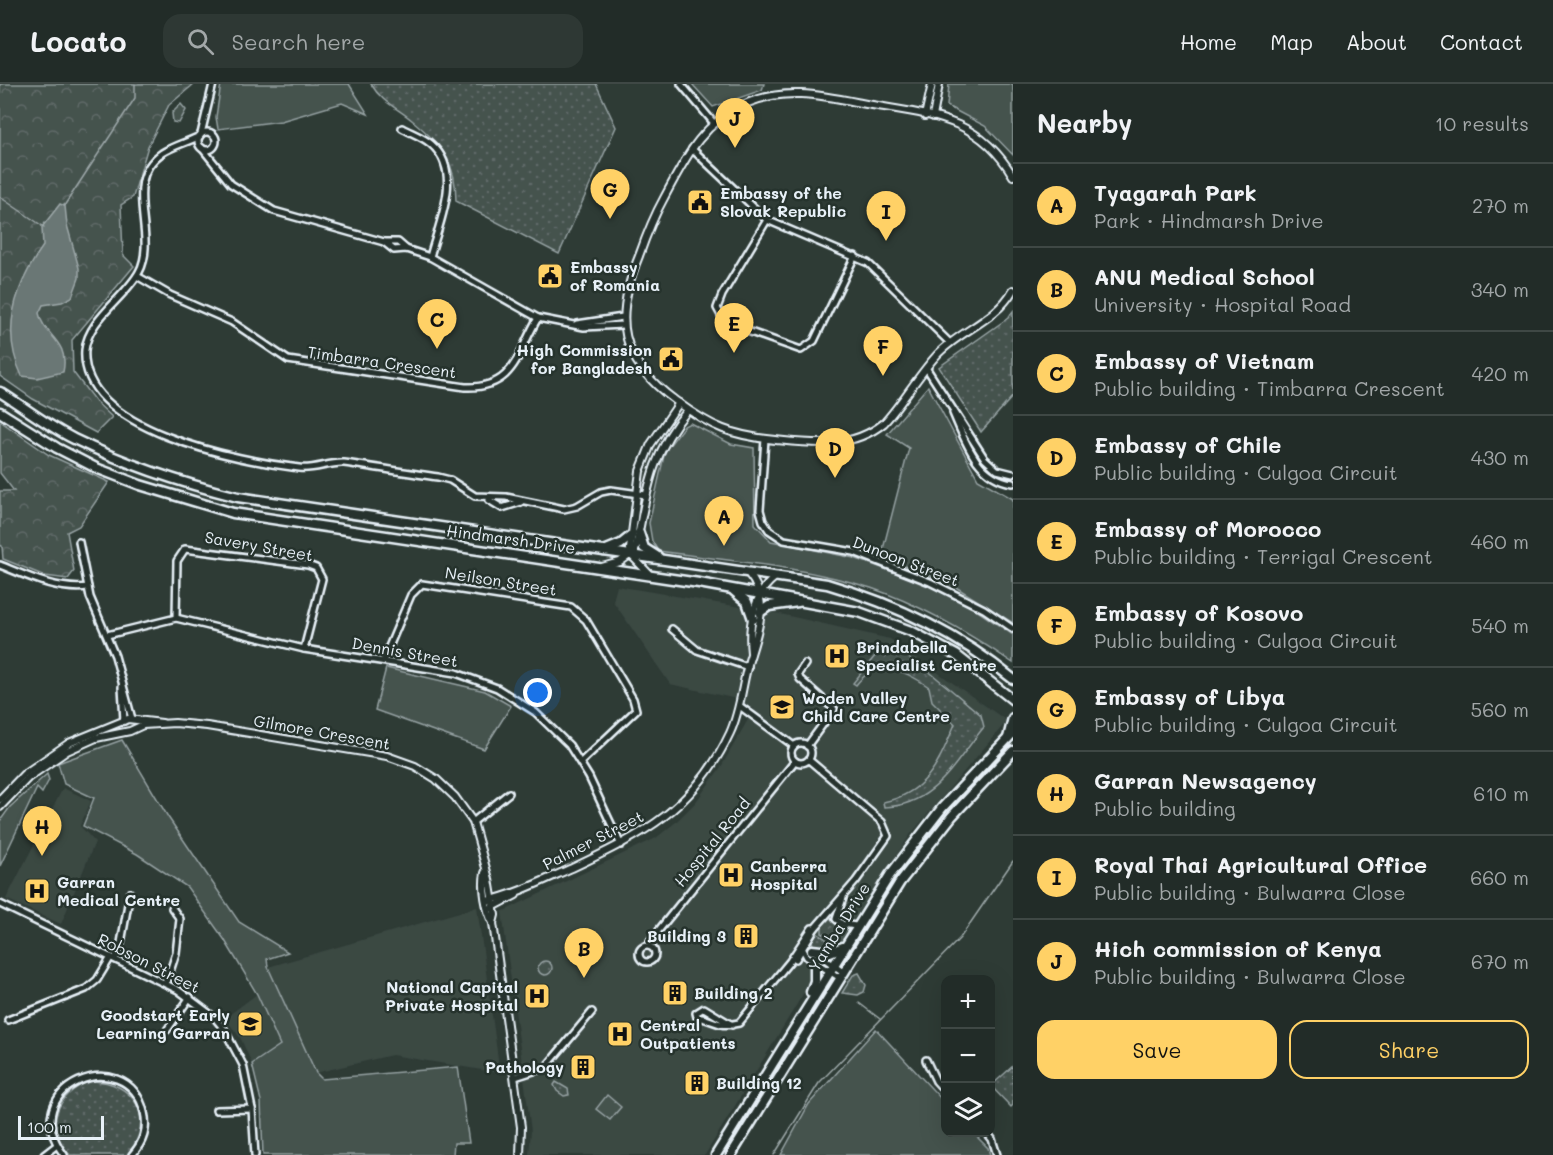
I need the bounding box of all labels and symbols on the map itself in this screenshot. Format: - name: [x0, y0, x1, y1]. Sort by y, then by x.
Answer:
- pin: J: [716, 98, 754, 148]
- pin: G: [590, 170, 630, 219]
- place label: Embassy of the Slovak Republic: [720, 182, 846, 221]
- public building icon: Embassy of the Slovak Republic: [685, 187, 715, 217]
- pin: I: [866, 192, 906, 241]
- place label: Embassy of Romania: [570, 256, 660, 295]
- public building icon: Embassy of Romania: [535, 261, 565, 291]
- pin: C: [418, 300, 456, 349]
- pin: E: [714, 304, 754, 353]
- pin: F: [864, 326, 902, 376]
- place label: High Commission for Bangladesh: [516, 339, 652, 378]
- street label: Timbarra Crescent: [306, 341, 458, 382]
- public building icon: High Commission for Bangladesh: [656, 344, 686, 374]
- pin: D: [816, 428, 854, 478]
- pin: A: [704, 496, 744, 546]
- street label: Hindmarsh Drive: [445, 519, 577, 558]
- street label: Savery Street: [203, 526, 315, 565]
- street label: Dunoon Street: [850, 531, 962, 590]
- street label: Neilson Street: [444, 561, 558, 600]
- street label: Dennis Street: [350, 632, 460, 671]
- place label: Brindabella Specialist Centre: [856, 636, 997, 675]
- hospital icon: Brindabella Specialist Centre: [822, 641, 852, 671]
- your location: [523, 678, 552, 707]
- place label: Woden Valley Child Care Centre: [802, 687, 950, 726]
- school or university icon: Woden Valley Child Care Centre: [767, 692, 797, 722]
- street label: Gilmore Crescent: [252, 709, 392, 754]
- street label: Hospital Road: [669, 793, 754, 891]
- street label: Palmer Street: [539, 805, 647, 874]
- pin: H: [22, 806, 62, 856]
- place label: Canberra Hospital: [750, 855, 827, 894]
- hospital icon: Canberra Hospital: [716, 860, 746, 890]
- place label: Garran Medical Centre: [57, 871, 180, 910]
- hospital icon: Garran Medical Centre: [22, 876, 52, 906]
- street label: Yamba Drive: [803, 878, 874, 975]
- building icon: Building 3: [731, 921, 761, 951]
- place label: Building 3: [647, 925, 726, 946]
- street label: Robson Street: [95, 928, 204, 997]
- pin: B: [564, 928, 604, 978]
- place label: National Capital Private Hospital: [385, 976, 518, 1015]
- building icon: Building 2: [660, 978, 690, 1008]
- hospital icon: National Capital Private Hospital: [522, 981, 552, 1011]
- place label: Building 2: [694, 982, 773, 1003]
- place label: Goodstart Early Learning Garran: [96, 1004, 230, 1043]
- school or university icon: Goodstart Early Learning Garran: [235, 1009, 265, 1039]
- place label: Central Outpatients: [640, 1014, 736, 1053]
- hospital icon: Central Outpatients: [605, 1019, 635, 1049]
- building icon: Pathology: [568, 1052, 598, 1082]
- place label: Pathology: [485, 1056, 564, 1077]
- building icon: Building 12: [682, 1068, 712, 1098]
- place label: Building 12: [716, 1072, 802, 1093]
- scale bar: [18, 1113, 104, 1140]

